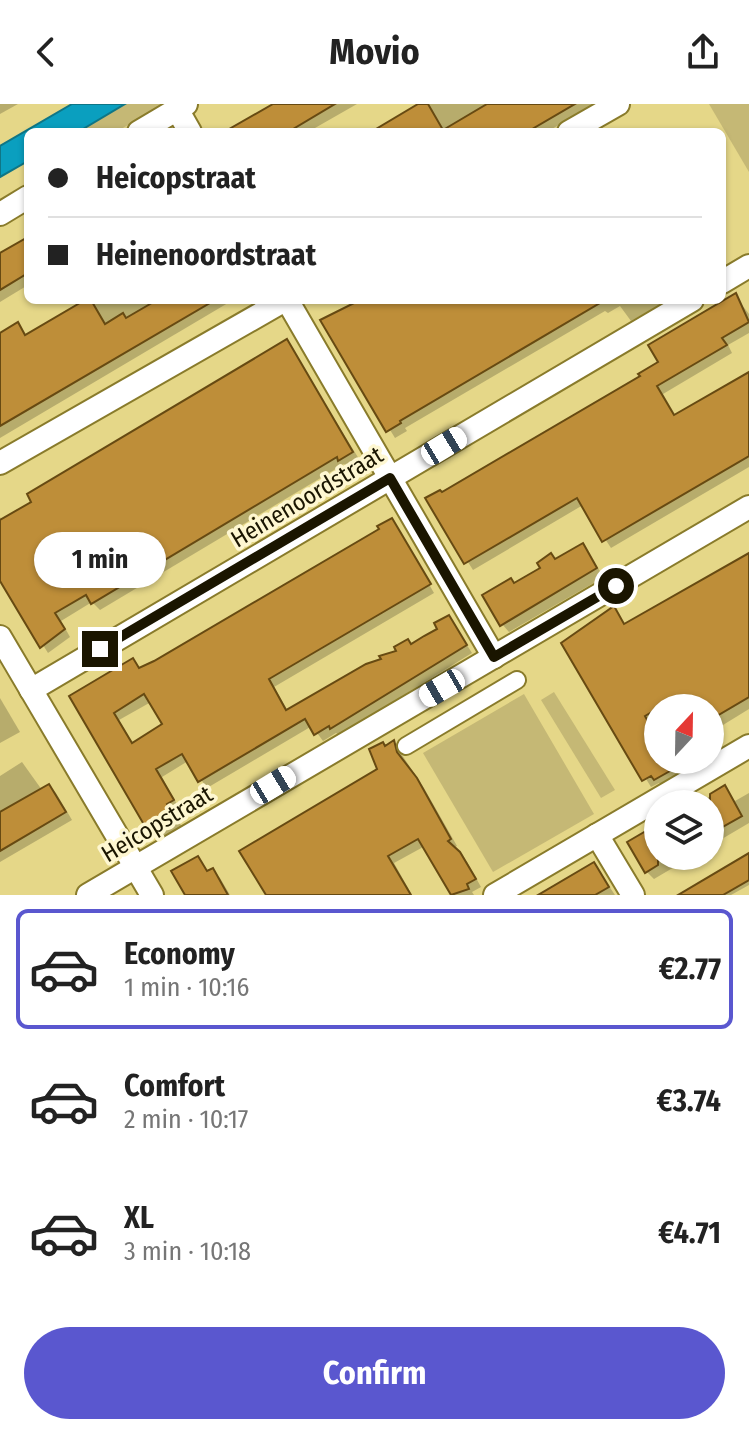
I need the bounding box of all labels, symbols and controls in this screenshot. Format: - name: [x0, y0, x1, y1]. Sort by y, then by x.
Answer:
- icon: back: [24, 30, 68, 74]
- text: Movio: [329, 30, 420, 74]
- icon: share: [681, 30, 725, 74]
- text: Heicopstraat: [96, 160, 256, 196]
- text: Heinenoordstraat: [96, 237, 316, 273]
- car: [417, 423, 471, 469]
- street label: Heinenoordstraat: [226, 441, 388, 553]
- callout: 1 min: [34, 533, 166, 589]
- text: 1 min: [72, 544, 128, 575]
- route start: [598, 568, 634, 604]
- route end: [82, 631, 118, 667]
- car: [415, 666, 469, 710]
- north arrow: [644, 694, 724, 774]
- map controls: [644, 694, 724, 870]
- car: [246, 762, 300, 808]
- street label: Heicopstraat: [96, 780, 218, 868]
- button: layers: [644, 790, 724, 870]
- icon: car: [28, 933, 100, 1005]
- text: Economy: [124, 936, 235, 972]
- text: €2.77: [659, 951, 721, 987]
- text: 1 min · 10:16: [124, 972, 249, 1003]
- icon: car: [28, 1065, 100, 1137]
- text: Comfort: [124, 1068, 225, 1104]
- text: €3.74: [657, 1083, 721, 1119]
- text: 2 min · 10:17: [124, 1104, 248, 1135]
- icon: car: [28, 1197, 100, 1269]
- text: XL: [124, 1200, 154, 1236]
- text: €4.71: [658, 1215, 721, 1251]
- text: 3 min · 10:18: [124, 1236, 251, 1267]
- button: Confirm: [24, 1327, 725, 1419]

